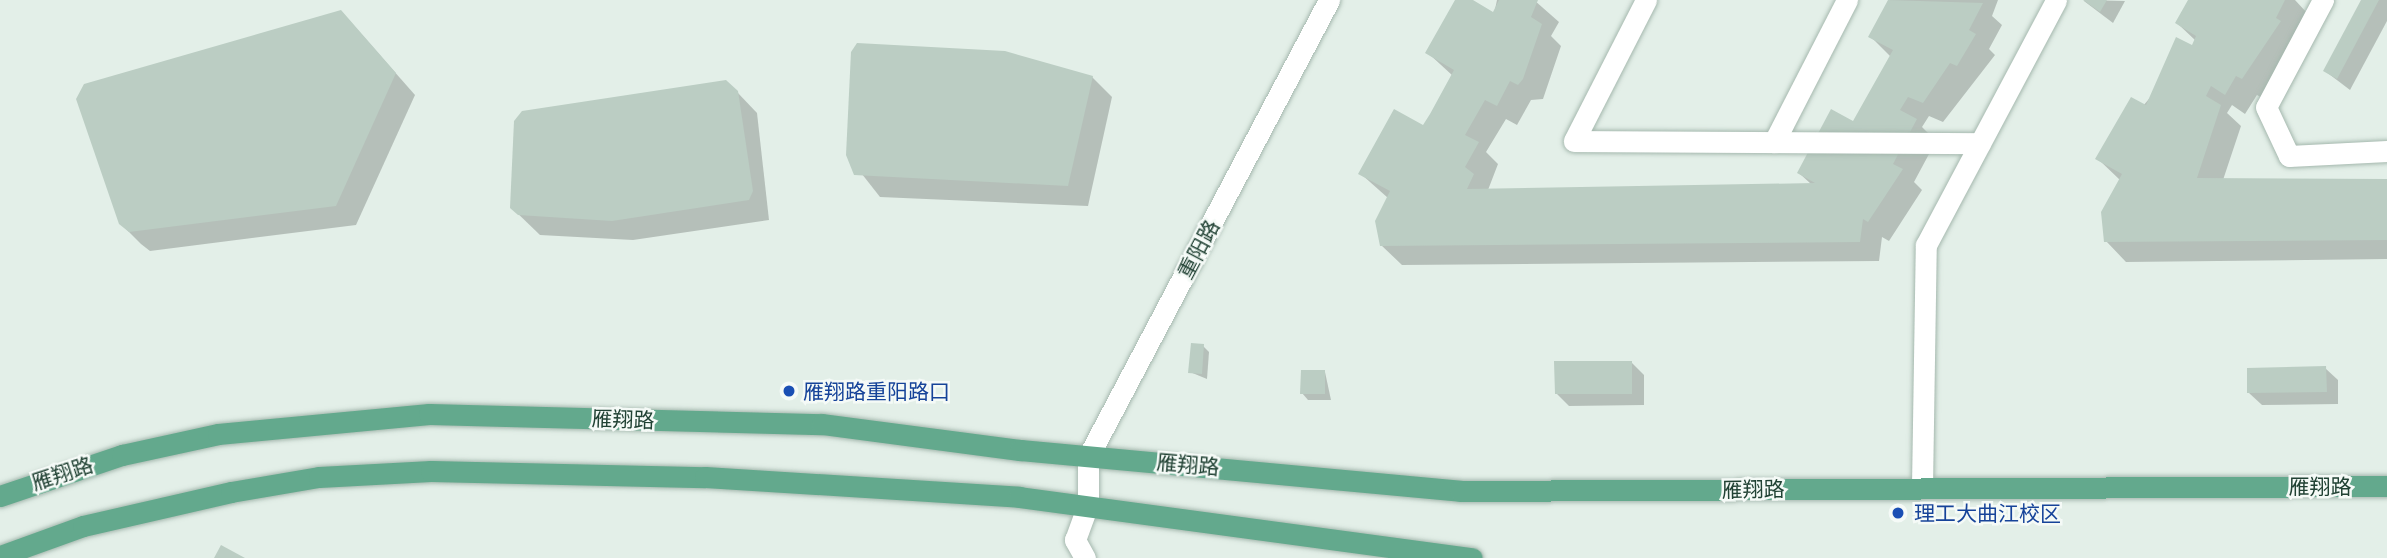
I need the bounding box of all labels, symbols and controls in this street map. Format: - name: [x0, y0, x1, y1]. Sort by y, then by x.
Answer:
- street label: 重阳路: [1172, 215, 1224, 283]
- place label: 雁翔路重阳路口: [803, 378, 950, 404]
- marker: 雁翔路重阳路口: [781, 383, 797, 399]
- street label: 雁翔路: [591, 405, 655, 433]
- street label: 雁翔路: [1156, 449, 1220, 479]
- street label: 雁翔路: [28, 451, 96, 495]
- street label: 雁翔路: [2289, 473, 2351, 499]
- street label: 雁翔路: [1721, 476, 1785, 502]
- place label: 理工大曲江校区: [1914, 500, 2061, 526]
- marker: 理工大曲江校区: [1888, 503, 1908, 523]

